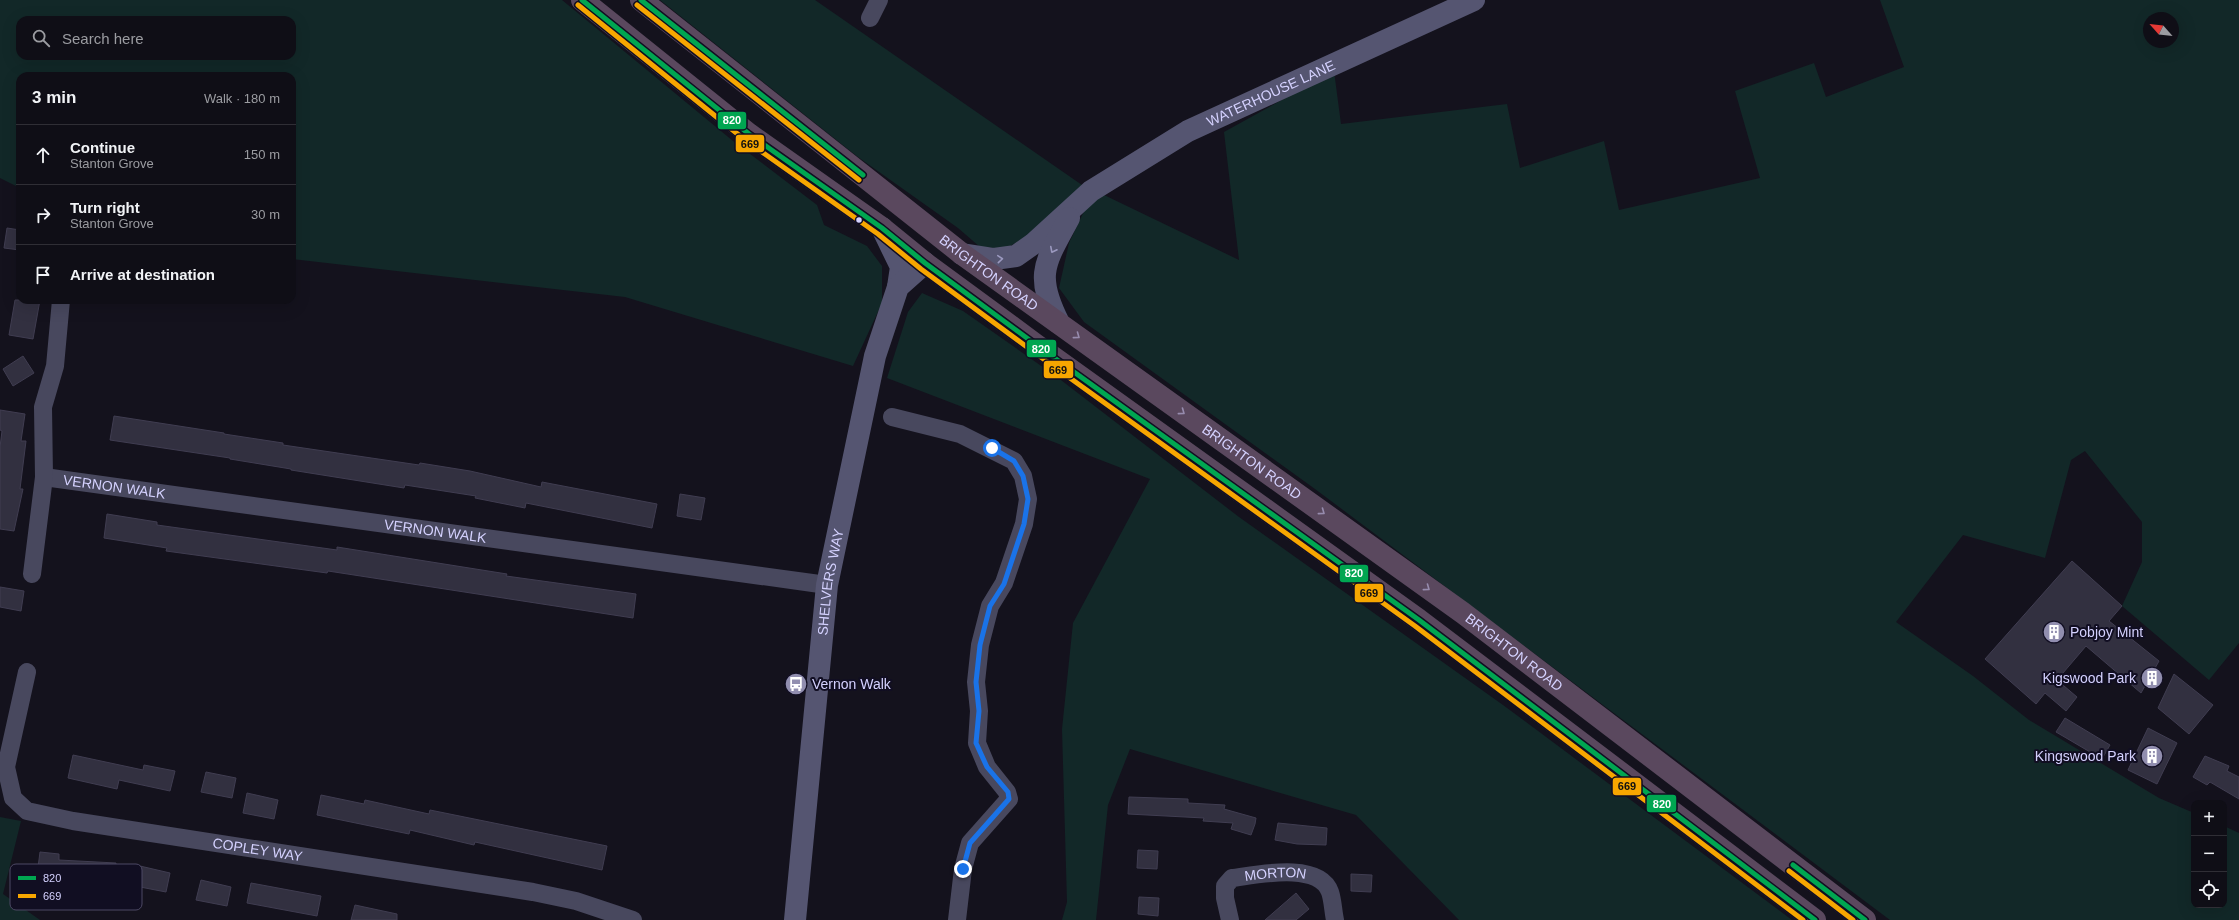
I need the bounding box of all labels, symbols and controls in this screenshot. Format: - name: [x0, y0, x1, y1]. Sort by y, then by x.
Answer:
- north arrow: [2143, 12, 2179, 48]
- search box: [16, 16, 296, 60]
- icon: search: [30, 27, 52, 49]
- text: Search here: [62, 30, 144, 47]
- street label: WATERHOUSE LANE: [1204, 57, 1337, 129]
- text: 3 min: [32, 88, 76, 107]
- text: Walk · 180 m: [204, 91, 280, 106]
- line badge: 820: [717, 111, 747, 130]
- text: 820: [723, 114, 741, 126]
- line badge: 669: [735, 134, 765, 153]
- text: 669: [741, 138, 759, 150]
- text: Continue: [70, 139, 135, 156]
- icon: ahead: [32, 144, 54, 166]
- text: 150 m: [244, 147, 280, 162]
- text: Stanton Grove: [70, 156, 154, 171]
- text: Turn right: [70, 199, 140, 216]
- icon: right: [32, 204, 54, 226]
- text: 30 m: [251, 207, 280, 222]
- unlabelled marker: [854, 215, 864, 225]
- text: Stanton Grove: [70, 216, 154, 231]
- street label: BRIGHTON ROAD: [936, 231, 1041, 314]
- one-way arrow: [1050, 245, 1057, 253]
- one-way arrow: [997, 254, 1003, 263]
- icon: arrive: [32, 264, 54, 286]
- text: Arrive at destination: [70, 266, 215, 283]
- one-way arrow: [1072, 331, 1079, 338]
- line badge: 820: [1026, 339, 1057, 358]
- text: 820: [1032, 343, 1050, 355]
- line badge: 669: [1043, 360, 1074, 379]
- text: 669: [1049, 364, 1067, 376]
- one-way arrow: [1178, 407, 1185, 415]
- street label: BRIGHTON ROAD: [1199, 421, 1305, 503]
- route start: [983, 439, 1001, 457]
- street label: VERNON WALK: [62, 472, 167, 502]
- one-way arrow: [1318, 508, 1325, 515]
- street label: VERNON WALK: [383, 516, 488, 546]
- street label: SHELVERS WAY: [814, 526, 847, 636]
- line badge: 820: [1339, 564, 1369, 583]
- text: 820: [1345, 567, 1363, 579]
- line badge: 669: [1354, 583, 1384, 603]
- one-way arrow: [1423, 583, 1430, 590]
- text: 669: [1360, 587, 1378, 599]
- street label: BRIGHTON ROAD: [1462, 610, 1566, 694]
- building icon: Pobjoy Mint: [2041, 619, 2067, 645]
- place label: Pobjoy Mint: [2070, 624, 2143, 640]
- building icon: Kigswood Park: [2139, 665, 2165, 691]
- place label: Kigswood Park: [2043, 670, 2137, 686]
- bus stop icon: Vernon Walk: [783, 671, 809, 697]
- place label: Vernon Walk: [812, 676, 892, 692]
- building icon: Kingswood Park: [2139, 743, 2165, 769]
- place label: Kingswood Park: [2035, 748, 2137, 764]
- line badge: 669: [1612, 777, 1642, 796]
- text: 669: [1618, 780, 1636, 792]
- line badge: 820: [1646, 794, 1677, 813]
- text: 820: [1653, 798, 1671, 810]
- map controls: [2191, 800, 2227, 908]
- button: +: [2191, 800, 2227, 836]
- street label: COPLEY WAY: [211, 835, 304, 864]
- button: −: [2191, 836, 2227, 872]
- route end: [954, 860, 972, 878]
- legend: [10, 864, 142, 910]
- street label: MORTON: [1243, 864, 1307, 884]
- text: 820: [43, 872, 61, 884]
- button: locate: [2191, 872, 2227, 908]
- text: 669: [43, 890, 61, 902]

